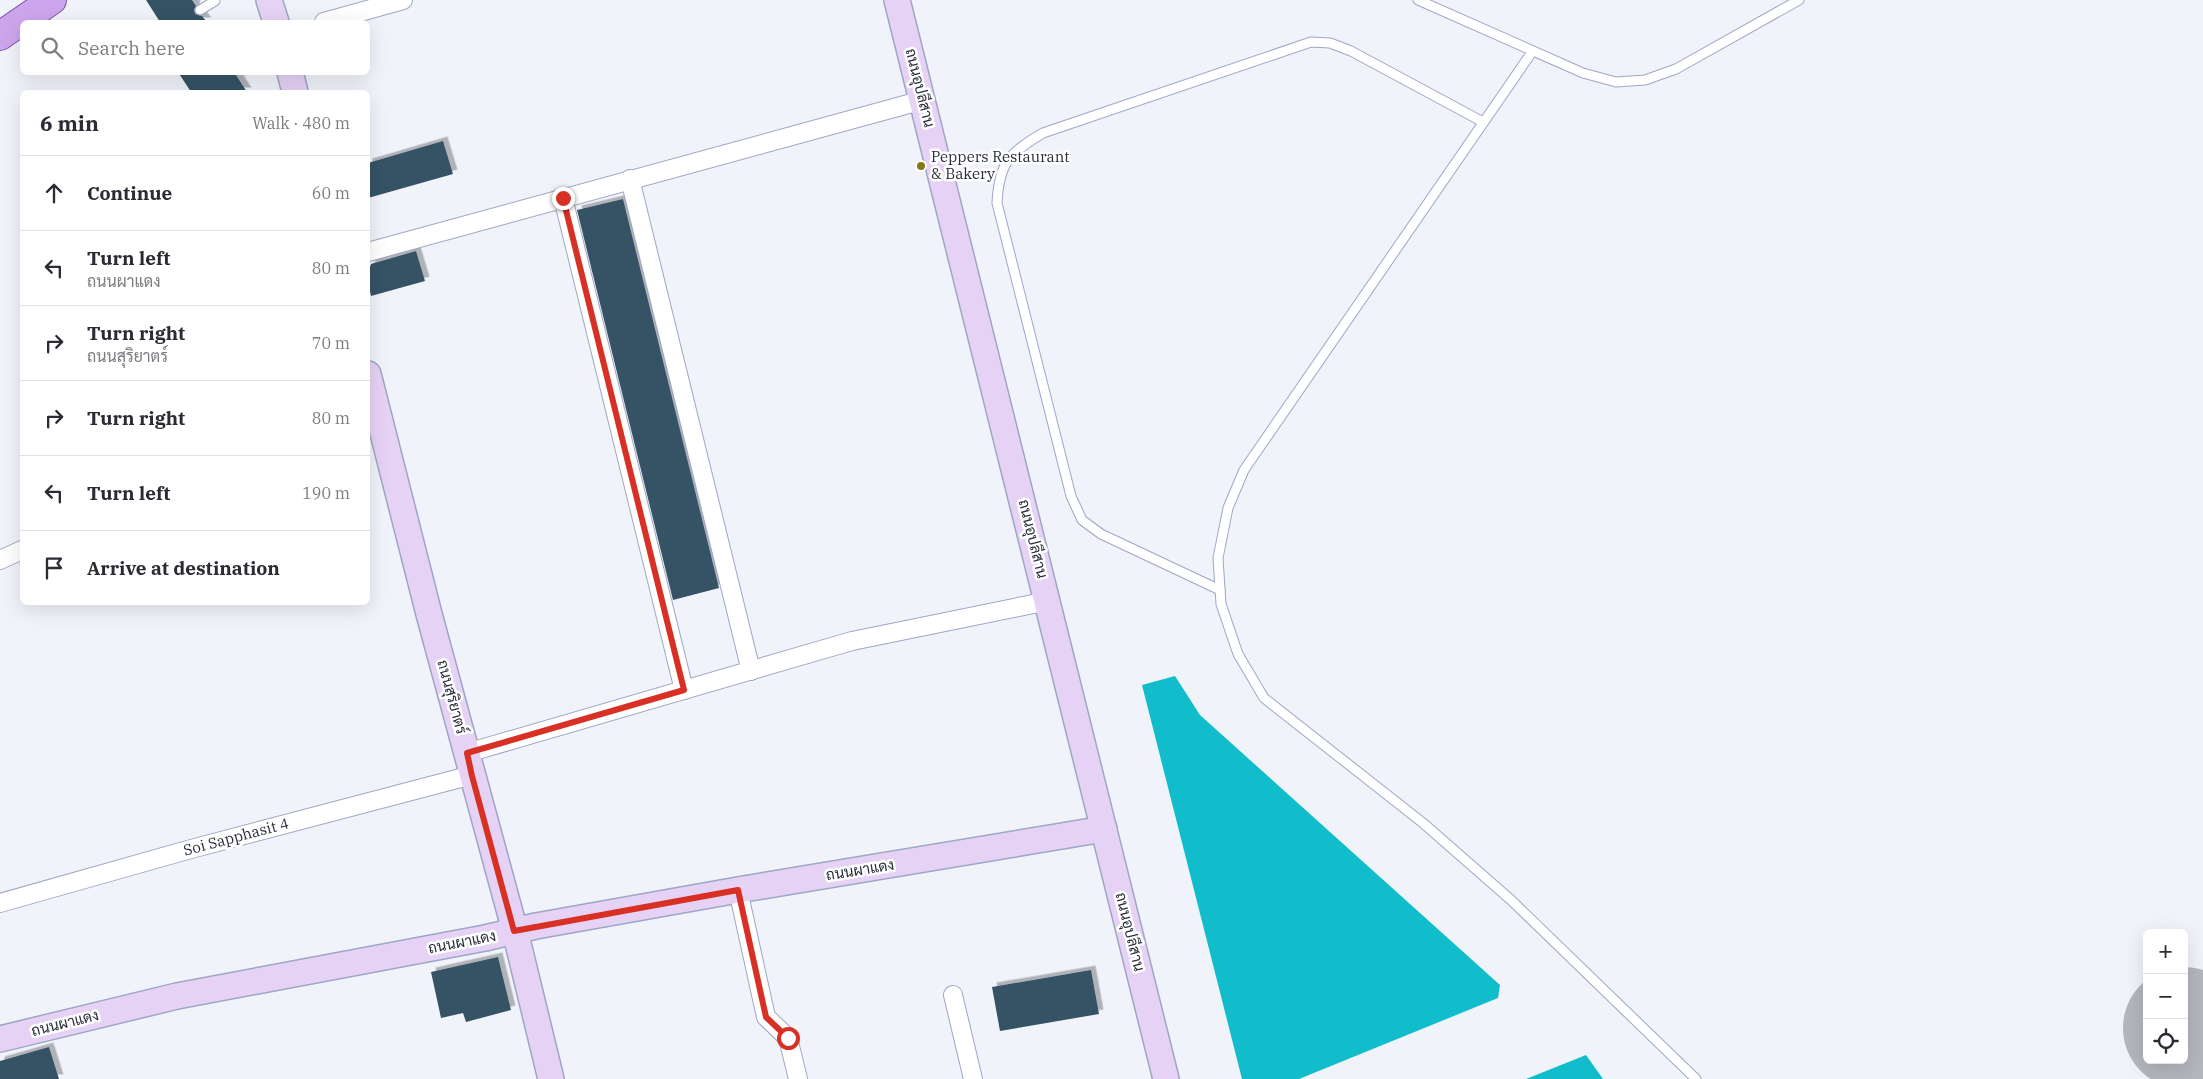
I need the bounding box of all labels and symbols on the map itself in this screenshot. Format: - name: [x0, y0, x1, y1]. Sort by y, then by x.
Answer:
- street label: ถนนอุปลีสาน: [900, 46, 939, 130]
- place label: Peppers Restaurant & Bakery: [931, 147, 1070, 183]
- marker: Peppers Restaurant & Bakery: [915, 160, 927, 172]
- route end: [552, 187, 575, 210]
- street label: ถนนอุปลีสาน: [1013, 497, 1052, 581]
- street label: ถนนสุริยาตร์: [432, 658, 471, 737]
- street label: Soi Sapphasit 4: [181, 813, 291, 860]
- street label: ถนนผาแดง: [824, 855, 895, 884]
- street label: ถนนอุปลีสาน: [1110, 890, 1149, 974]
- street label: ถนนผาแดง: [426, 926, 497, 957]
- street label: ถนนผาแดง: [29, 1005, 101, 1040]
- route start: [777, 1027, 800, 1050]

